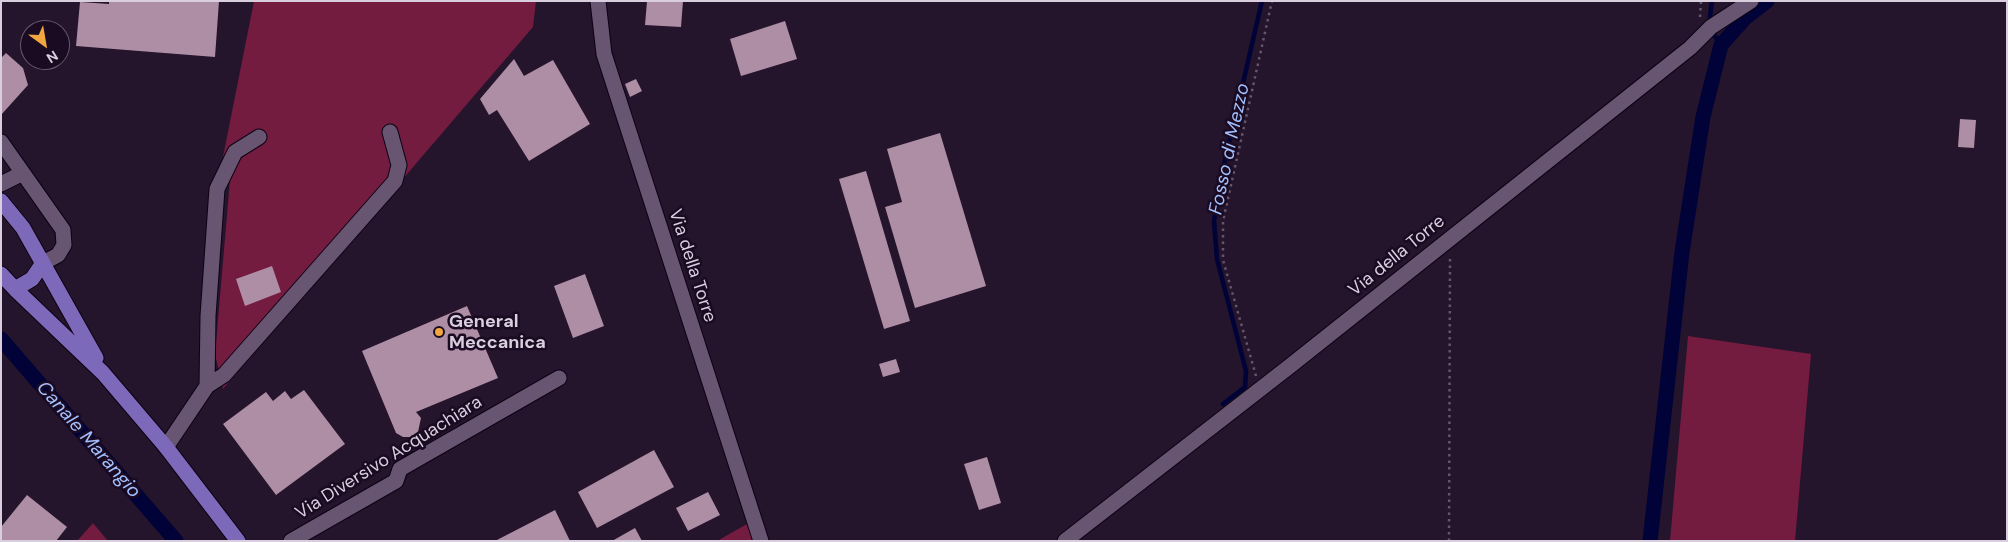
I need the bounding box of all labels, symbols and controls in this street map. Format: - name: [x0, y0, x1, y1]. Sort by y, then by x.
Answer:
- north arrow: [20, 20, 70, 70]
- text: N: [43, 47, 62, 67]
- water label: Fosso di Mezzo: [1205, 81, 1255, 217]
- street label: Via della Torre: [664, 207, 720, 325]
- street label: Via della Torre: [1345, 211, 1449, 301]
- place label: General Meccanica: [449, 311, 546, 354]
- marker: General Meccanica: [433, 326, 445, 338]
- water label: Canale Marangio: [31, 377, 145, 503]
- street label: Via Diversivo Acquachiara: [292, 392, 486, 524]

